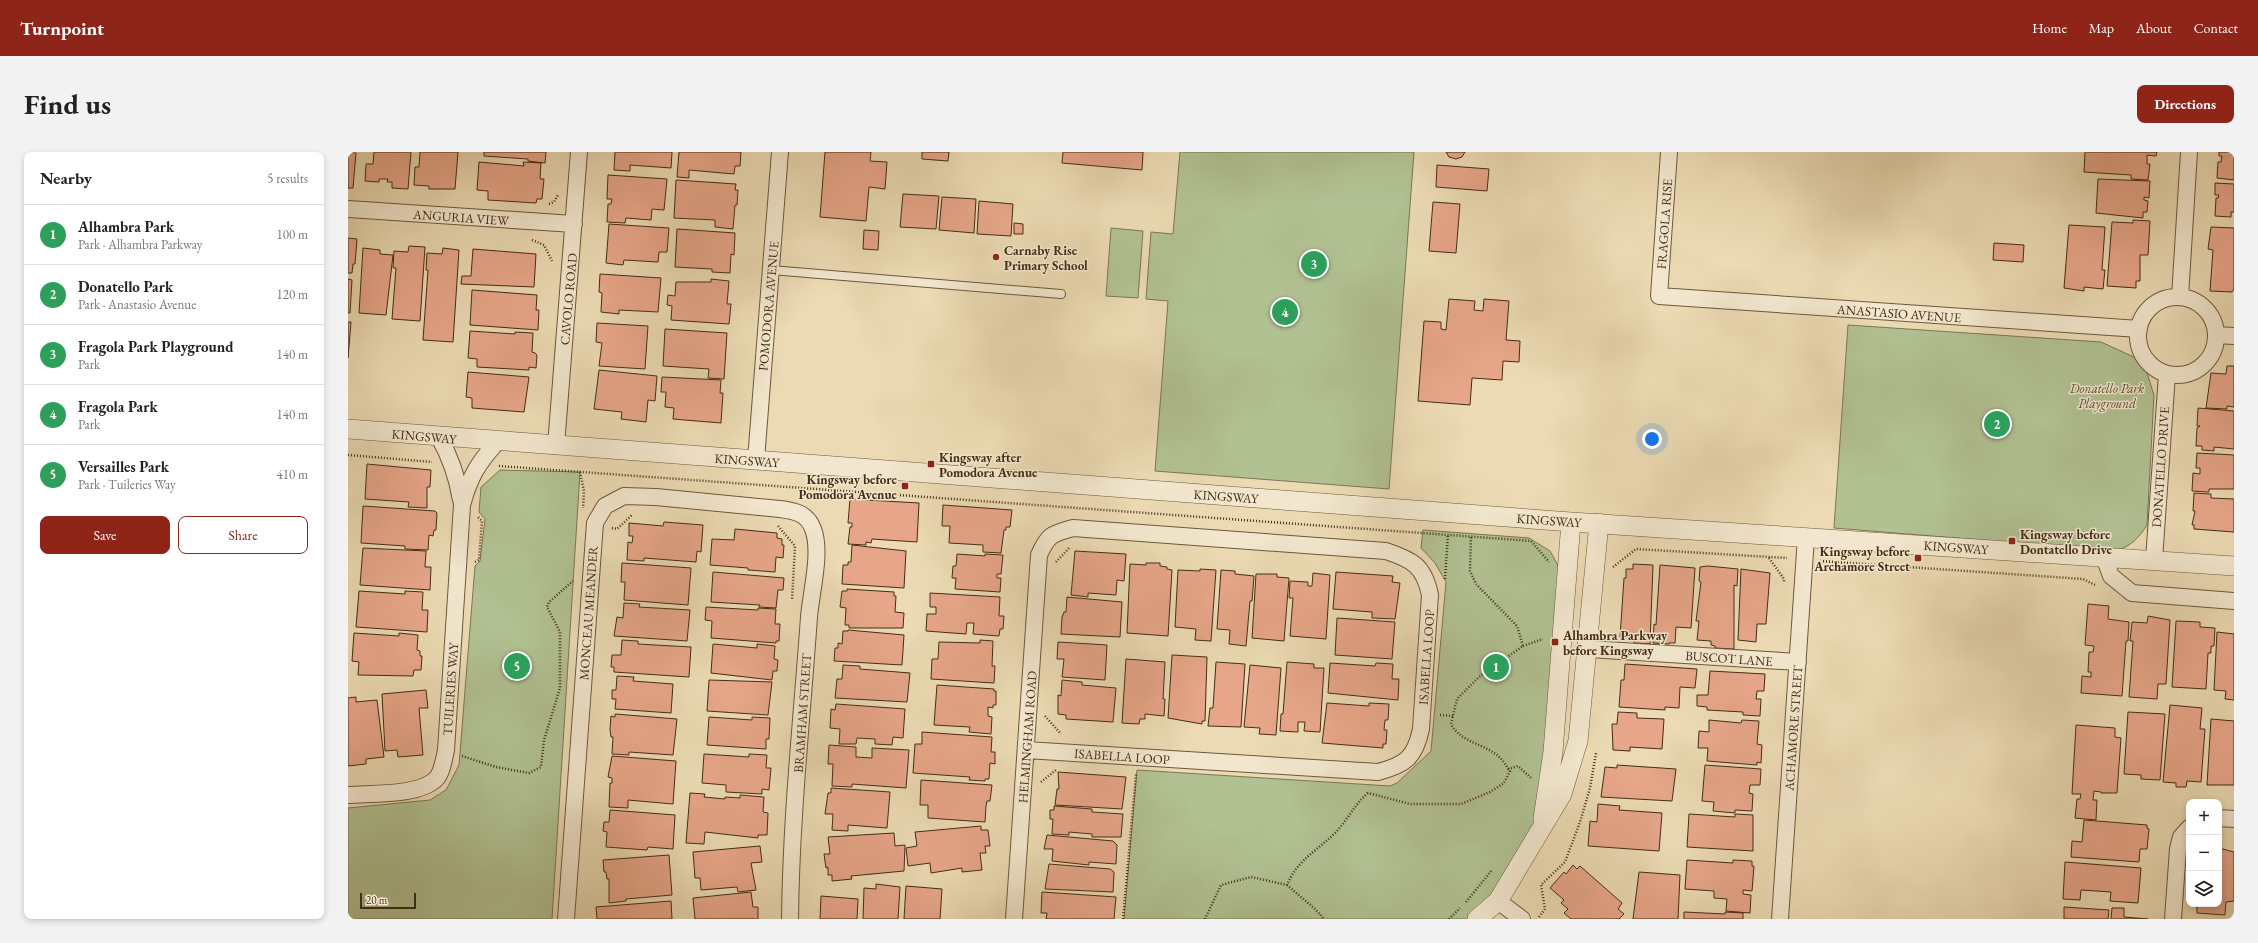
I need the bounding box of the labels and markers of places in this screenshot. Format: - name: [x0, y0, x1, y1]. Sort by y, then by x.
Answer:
- place label: Carnaby Rise Primary School: [1004, 242, 1088, 274]
- pin: 3: [1301, 249, 1327, 279]
- marker: Carnaby Rise Primary School: [991, 252, 1001, 262]
- pin: 4: [1272, 297, 1298, 327]
- pin: 2: [1984, 409, 2010, 439]
- place label: Kingsway after Pomodora Avenue: [939, 449, 1038, 481]
- marker: Kingsway after Pomodora Avenue: [926, 459, 936, 469]
- place label: Kingsway before Pomodora Avenue: [798, 471, 898, 503]
- marker: Kingsway before Pomodora Avenue: [900, 481, 910, 491]
- place label: Kingsway before Dontatello Drive: [2020, 526, 2113, 558]
- marker: Kingsway before Dontatello Drive: [2007, 536, 2017, 546]
- place label: Kingsway before Archamore Street: [1813, 543, 1911, 575]
- marker: Kingsway before Archamore Street: [1913, 553, 1923, 563]
- place label: Alhambra Parkway before Kingsway: [1562, 627, 1668, 659]
- marker: Alhambra Parkway before Kingsway: [1550, 637, 1560, 647]
- pin: 5: [504, 651, 530, 681]
- pin: 1: [1483, 652, 1509, 682]

